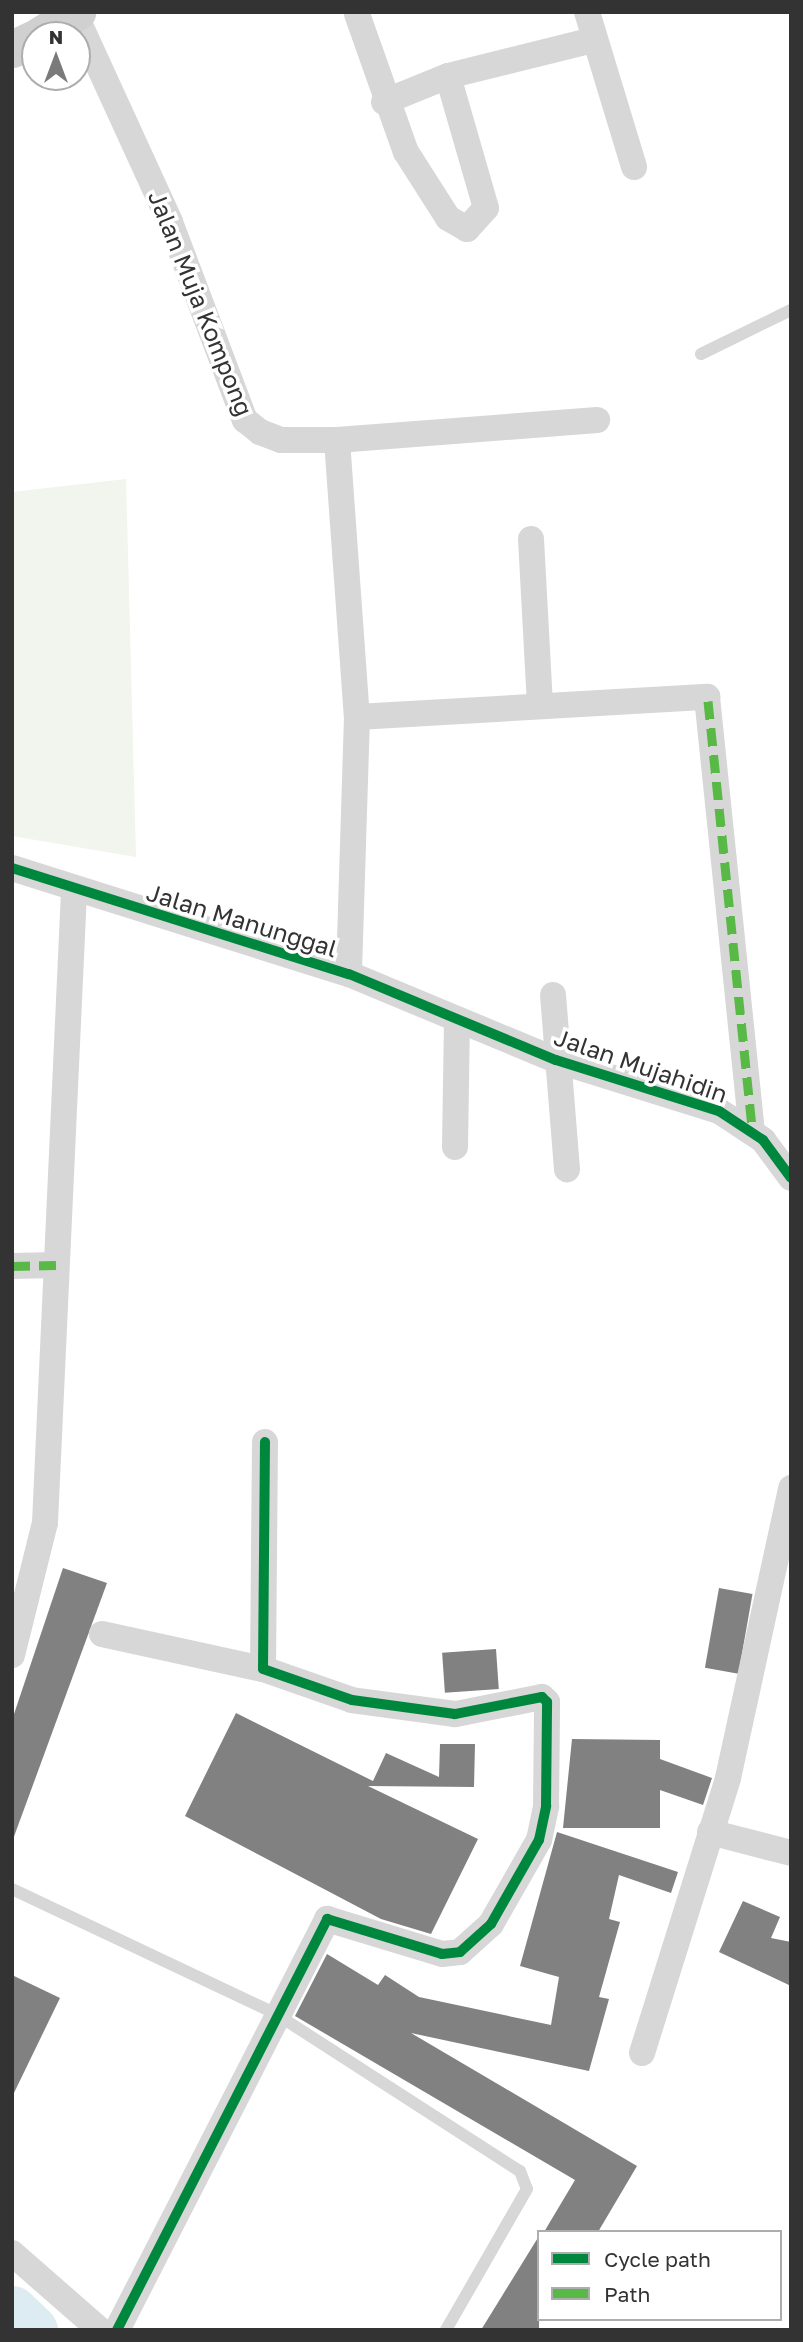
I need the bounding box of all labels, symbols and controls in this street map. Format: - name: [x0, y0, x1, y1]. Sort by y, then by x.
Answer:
- north arrow: [21, 21, 91, 91]
- text: N: [49, 25, 63, 48]
- street label: Jalan Muja Kompong: [143, 186, 259, 420]
- street label: Jalan Manunggal: [143, 877, 341, 963]
- street label: Jalan Mujahidin: [551, 1022, 731, 1108]
- legend: [537, 2230, 782, 2321]
- text: Cycle path: [604, 2246, 711, 2272]
- text: Path: [604, 2281, 651, 2307]

